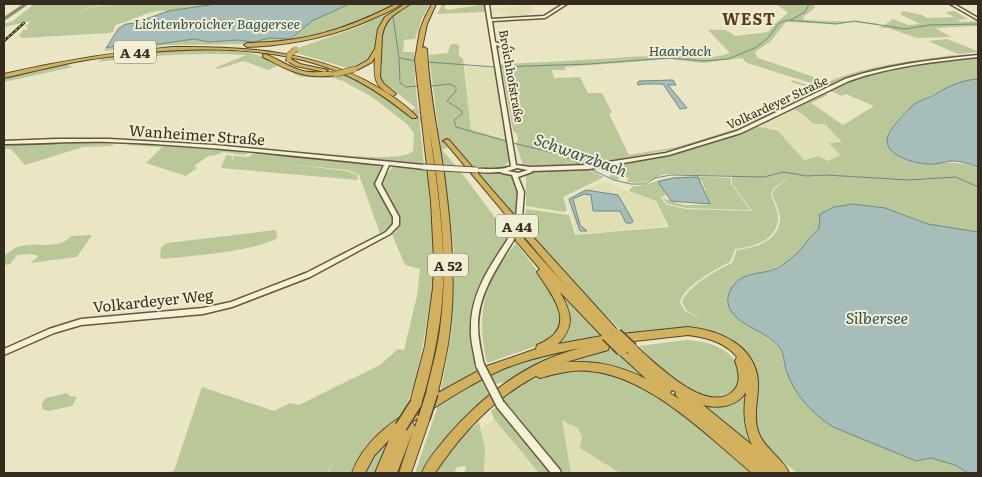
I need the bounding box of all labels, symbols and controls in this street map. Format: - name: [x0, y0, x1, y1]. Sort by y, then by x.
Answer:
- district label: WEST: [722, 6, 776, 30]
- water label: Lichtenbroicher Baggersee: [134, 13, 300, 33]
- street label: Broichhofstraße: [495, 28, 529, 124]
- water label: Haarbach: [649, 40, 712, 60]
- road number: A 44: [114, 41, 156, 64]
- street label: Volkardeyer Straße: [723, 71, 831, 133]
- street label: Wanheimer Straße: [128, 118, 266, 150]
- water label: Schwarzbach: [531, 126, 631, 182]
- road number: A 44: [496, 215, 538, 238]
- road number: A 52: [428, 254, 468, 276]
- street label: Volkardeyer Weg: [92, 282, 215, 318]
- water label: Silbersee: [846, 305, 908, 329]

